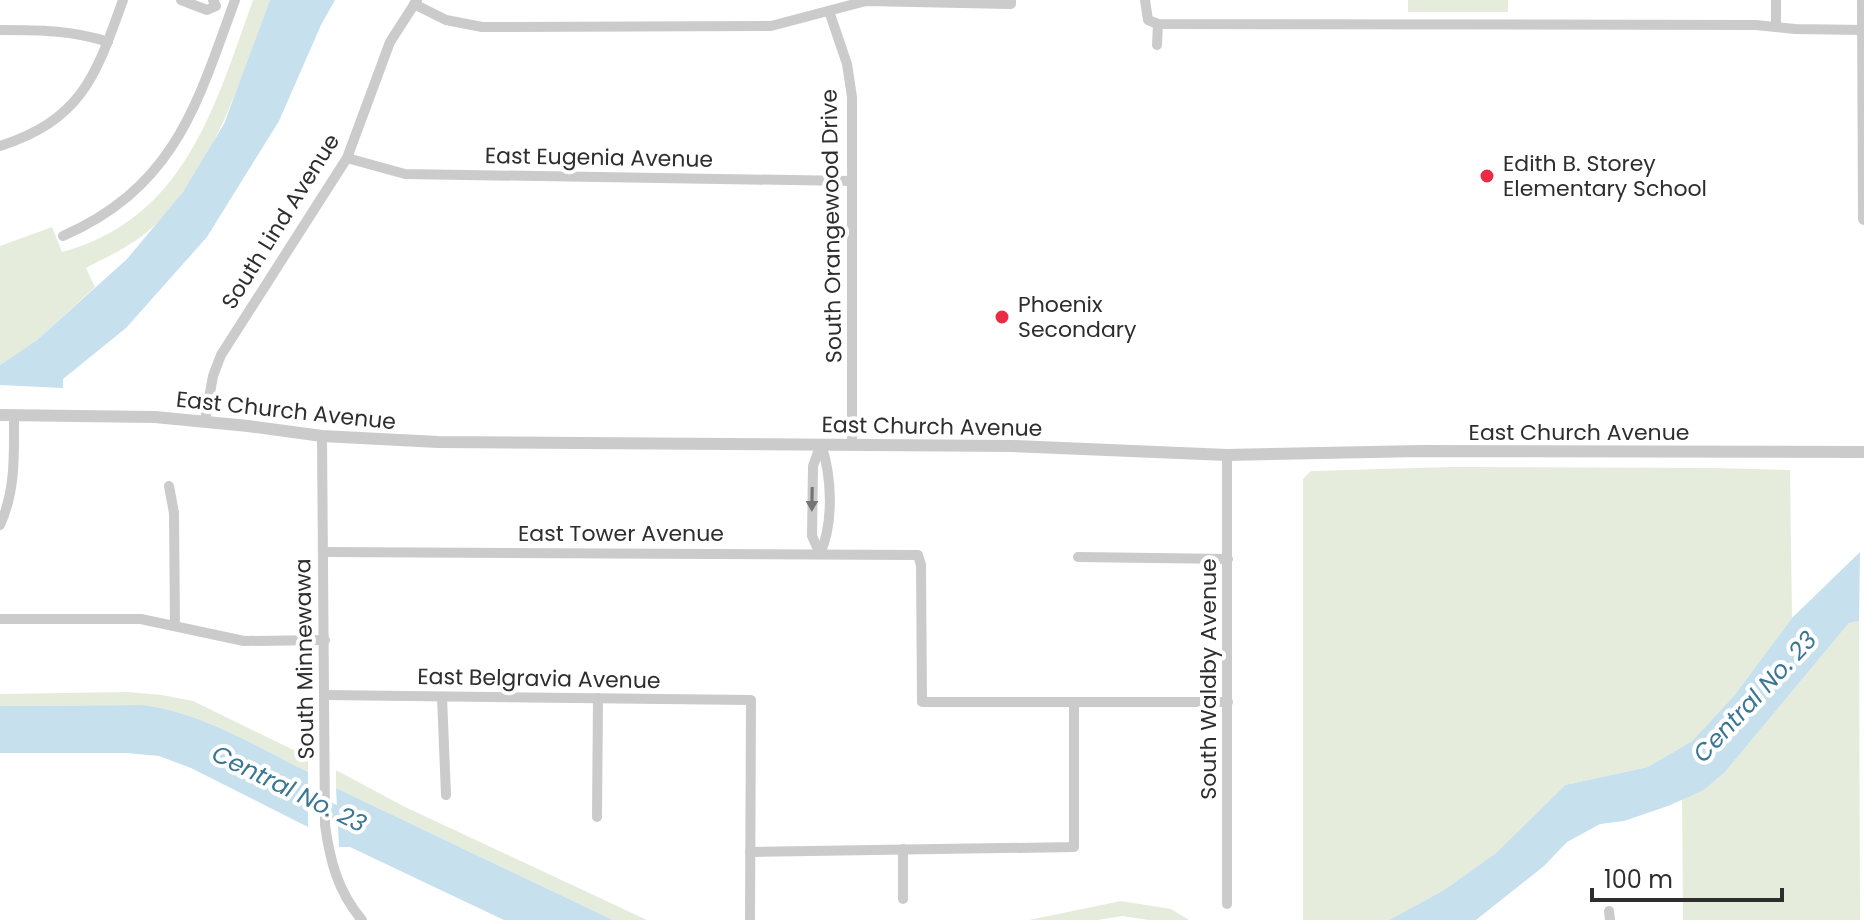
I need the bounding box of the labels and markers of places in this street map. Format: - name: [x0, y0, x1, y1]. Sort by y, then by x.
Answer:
- place label: Edith B. Storey Elementary School: [1503, 148, 1707, 204]
- marker: Edith B. Storey Elementary School: [1478, 167, 1496, 185]
- place label: Phoenix Secondary: [1018, 289, 1137, 345]
- marker: Phoenix Secondary: [993, 308, 1011, 326]

